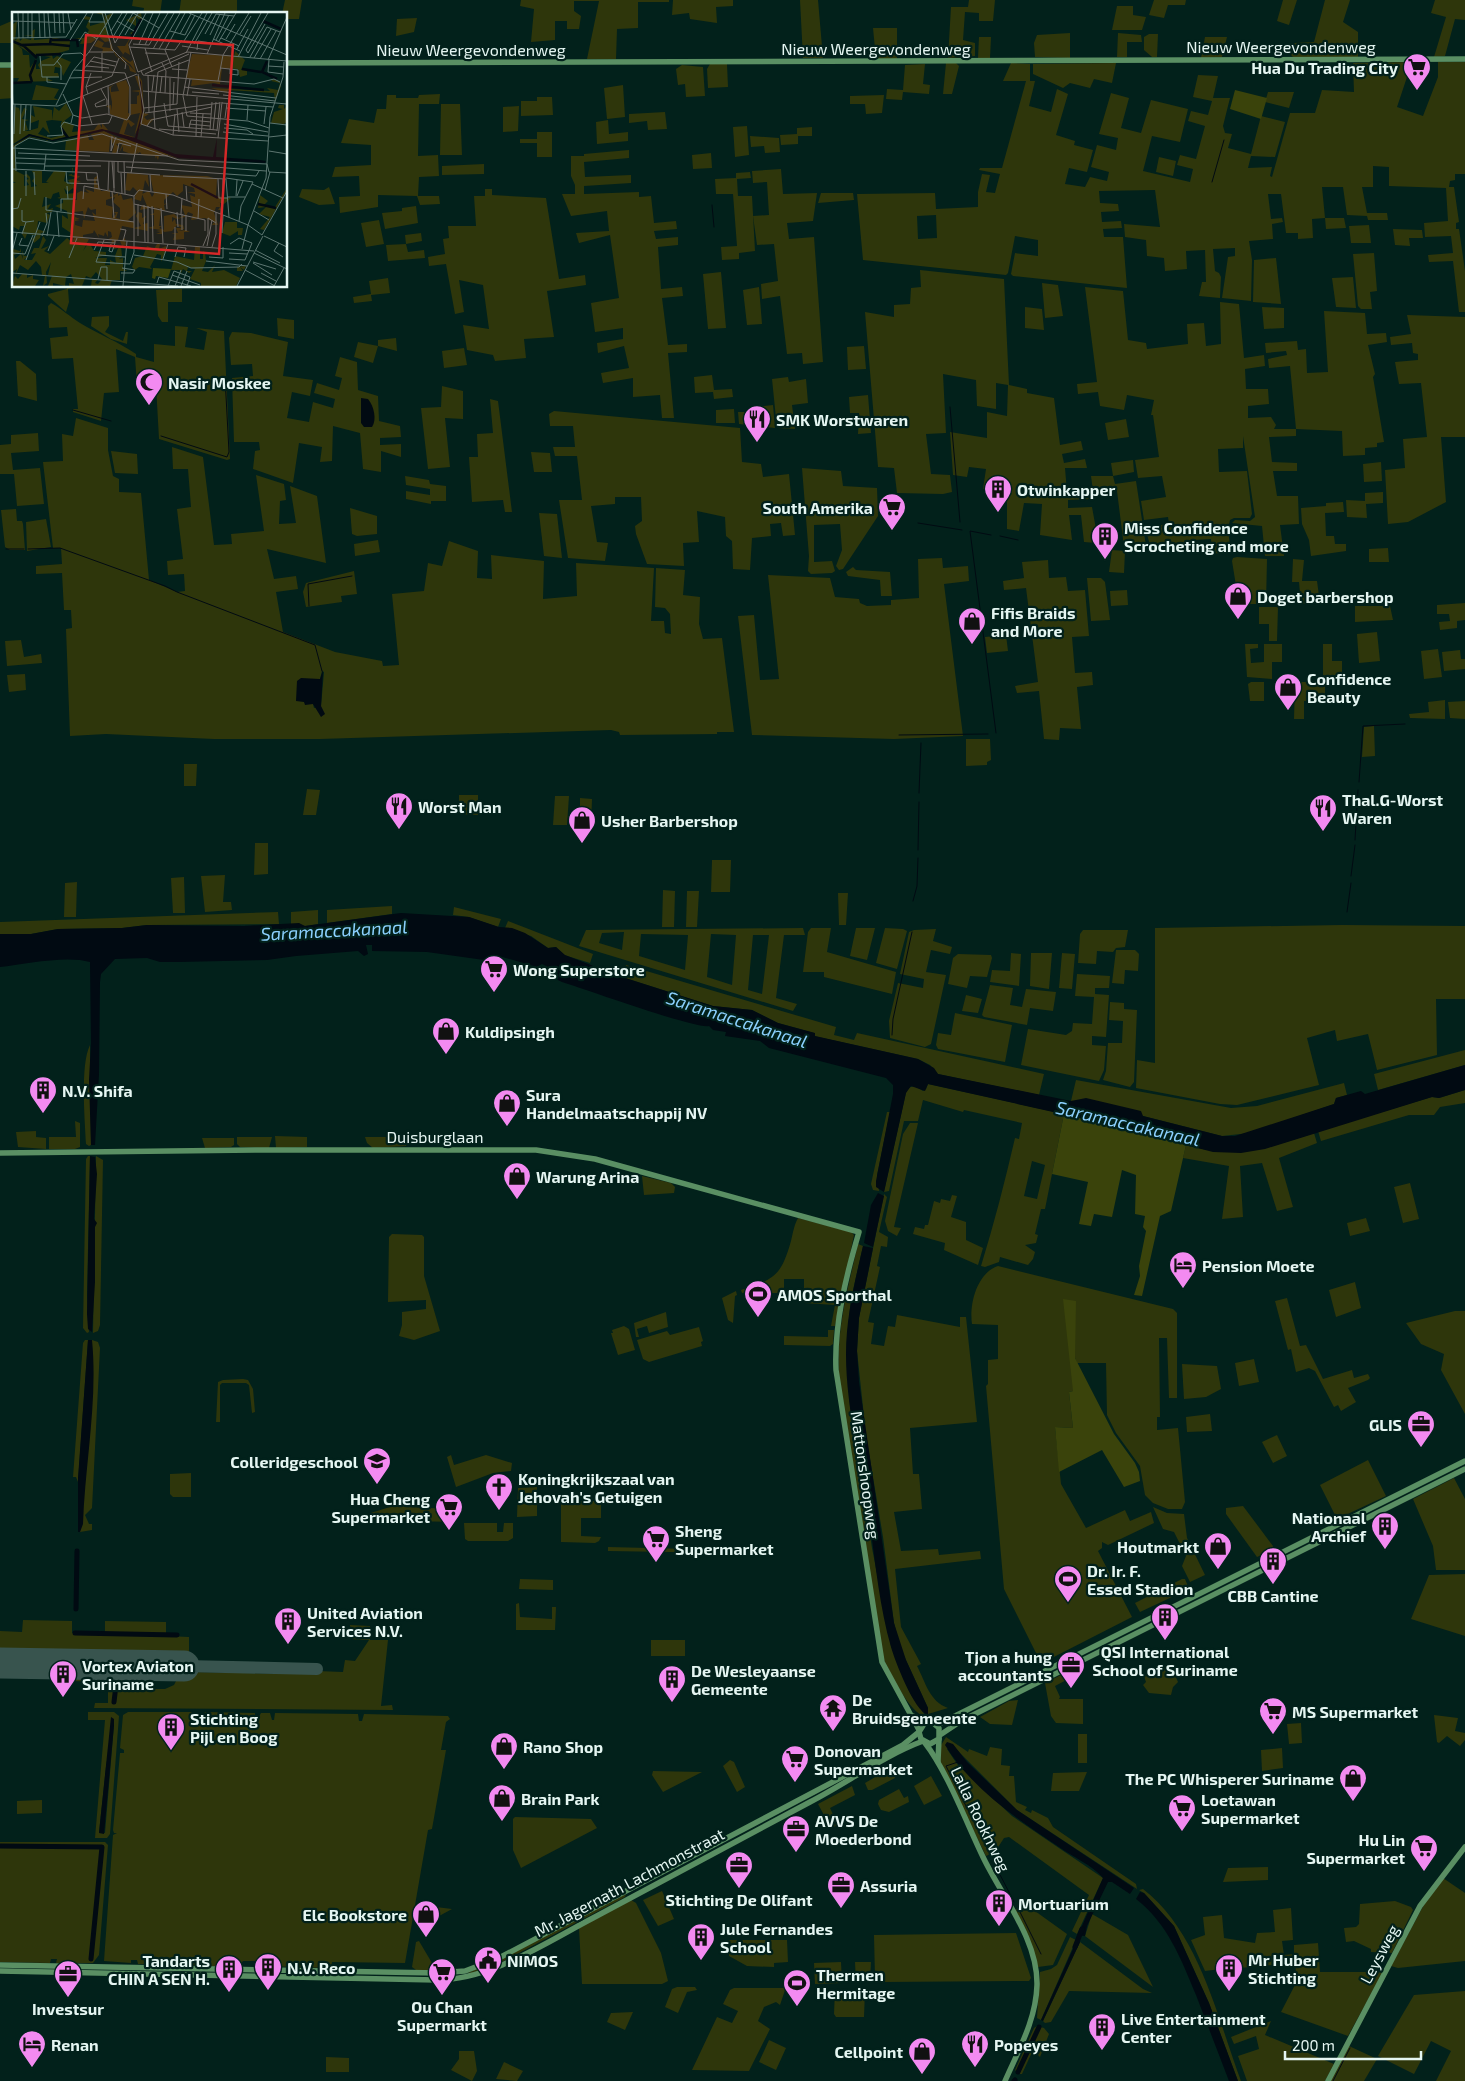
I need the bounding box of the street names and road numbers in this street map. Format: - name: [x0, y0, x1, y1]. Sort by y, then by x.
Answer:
- street label: Nieuw Weergevondenweg: [1186, 37, 1376, 56]
- street label: Nieuw Weergevondenweg: [781, 39, 971, 58]
- street label: Nieuw Weergevondenweg: [376, 40, 566, 59]
- street label: Duisburglaan: [387, 1127, 483, 1146]
- street label: Mattonshoopweg: [848, 1410, 884, 1540]
- street label: Lalla Rookhweg: [947, 1763, 1015, 1875]
- street label: Mr. Jagernath Lachmonstraat: [531, 1824, 727, 1940]
- street label: Leysweg: [1356, 1921, 1402, 1987]

